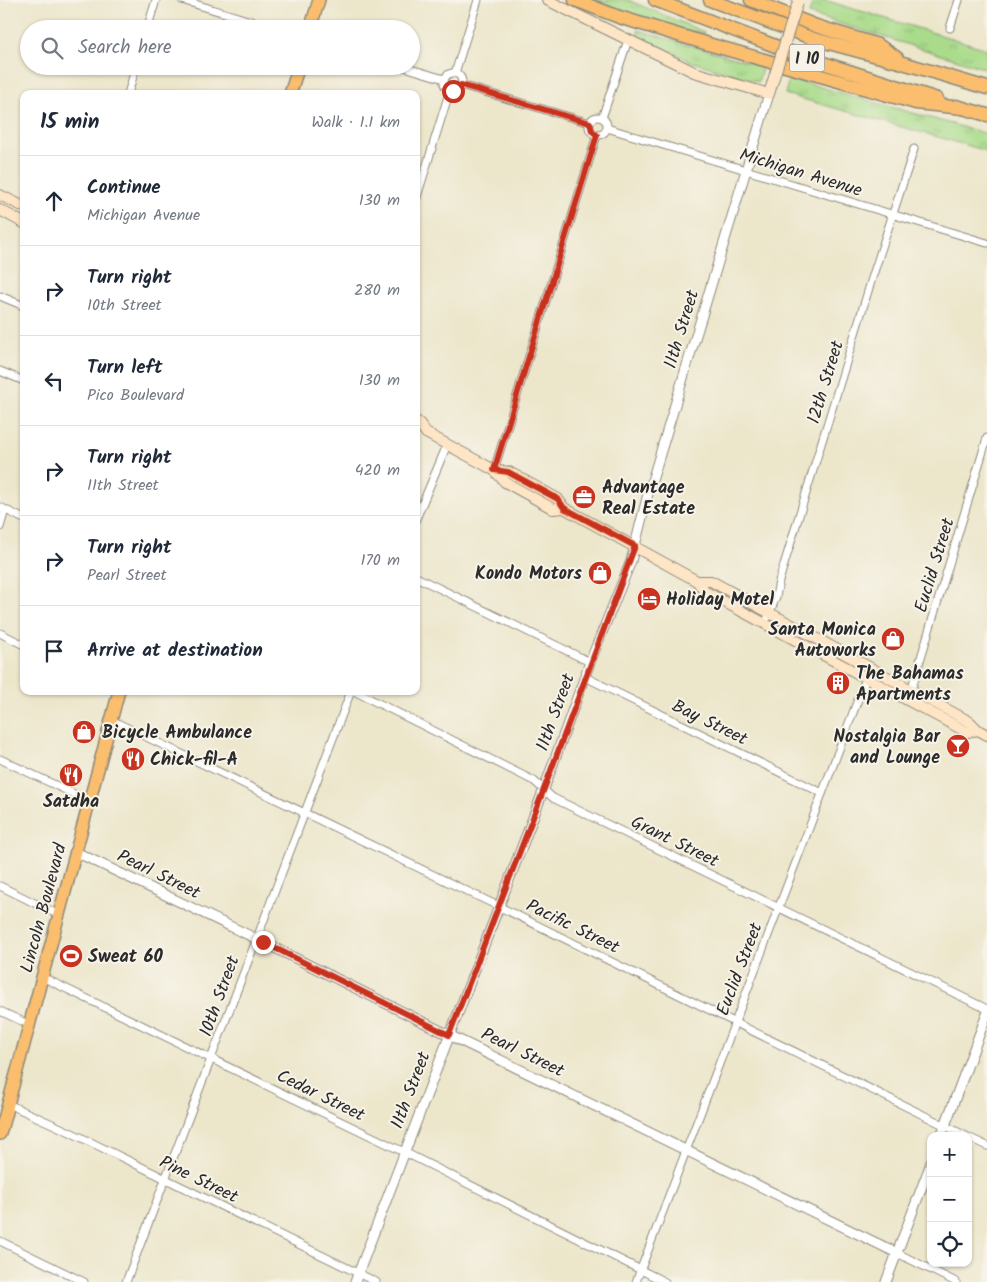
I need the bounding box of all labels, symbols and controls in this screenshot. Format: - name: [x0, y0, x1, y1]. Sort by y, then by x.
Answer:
- search box: [20, 20, 420, 75]
- text: Search here: [78, 33, 172, 63]
- icon: search: [38, 34, 66, 62]
- road number: I 10: [790, 44, 824, 72]
- route start: [442, 80, 465, 103]
- text: 15 min: [40, 106, 99, 139]
- text: Walk · 1.1 km: [311, 110, 400, 135]
- street label: Michigan Avenue: [735, 141, 866, 206]
- text: Continue: [87, 173, 160, 203]
- icon: ahead: [40, 187, 68, 215]
- text: 130 m: [359, 188, 400, 213]
- text: Michigan Avenue: [87, 203, 200, 228]
- text: Turn right: [87, 263, 172, 293]
- icon: right: [40, 277, 68, 305]
- text: 280 m: [354, 278, 400, 303]
- street label: 11th Street: [657, 286, 708, 372]
- text: 10th Street: [87, 293, 162, 318]
- street label: 12th Street: [800, 336, 853, 428]
- text: Turn left: [87, 353, 162, 383]
- icon: left: [40, 367, 68, 395]
- text: 130 m: [359, 368, 400, 393]
- text: Pico Boulevard: [87, 383, 184, 408]
- text: Turn right: [87, 443, 172, 473]
- icon: right: [40, 457, 68, 485]
- text: 420 m: [355, 458, 400, 483]
- text: 11th Street: [87, 473, 159, 498]
- place label: Advantage Real Estate: [602, 474, 695, 524]
- office icon: Advantage Real Estate: [571, 484, 597, 510]
- street label: Euclid Street: [907, 513, 964, 616]
- text: Turn right: [87, 533, 172, 563]
- icon: right: [40, 547, 68, 575]
- text: 170 m: [360, 548, 400, 573]
- place label: Kondo Motors: [475, 560, 583, 589]
- shop icon: Kondo Motors: [587, 560, 613, 586]
- text: Pearl Street: [87, 563, 167, 588]
- hotel icon: Holiday Motel: [636, 586, 662, 612]
- place label: Holiday Motel: [666, 586, 774, 615]
- place label: Santa Monica Autoworks: [768, 616, 877, 666]
- shop icon: Santa Monica Autoworks: [880, 626, 906, 652]
- text: Arrive at destination: [87, 636, 263, 666]
- icon: arrive: [40, 637, 68, 665]
- place label: The Bahamas Apartments: [856, 660, 964, 710]
- street label: 11th Street: [529, 669, 584, 755]
- building icon: The Bahamas Apartments: [825, 670, 851, 696]
- street label: Bay Street: [666, 693, 753, 755]
- shop icon: Bicycle Ambulance: [71, 719, 97, 745]
- place label: Bicycle Ambulance: [102, 719, 252, 748]
- place label: Nostalgia Bar and Lounge: [834, 723, 941, 773]
- bar icon: Nostalgia Bar and Lounge: [945, 733, 971, 759]
- restaurant icon: Chick-fil-A: [120, 746, 146, 772]
- place label: Chick-fil-A: [150, 746, 238, 775]
- restaurant icon: Satdha: [58, 762, 84, 788]
- place label: Satdha: [43, 788, 99, 817]
- street label: Grant Street: [625, 809, 724, 877]
- street label: Lincoln Boulevard: [13, 839, 76, 976]
- street label: Pearl Street: [112, 843, 206, 908]
- street label: Pacific Street: [521, 892, 625, 963]
- street label: Euclid Street: [709, 918, 772, 1020]
- route end: [252, 931, 275, 954]
- sports icon: Sweat 60: [58, 943, 84, 969]
- place label: Sweat 60: [88, 943, 163, 972]
- street label: 10th Street: [192, 951, 249, 1041]
- street label: Pearl Street: [476, 1021, 570, 1086]
- street label: 11th Street: [383, 1047, 440, 1133]
- street label: Cedar Street: [271, 1062, 370, 1131]
- map controls: [927, 1132, 972, 1267]
- button: +: [927, 1132, 972, 1177]
- street label: Pine Street: [154, 1149, 244, 1212]
- button: −: [927, 1177, 972, 1222]
- button: locate: [927, 1222, 972, 1267]

